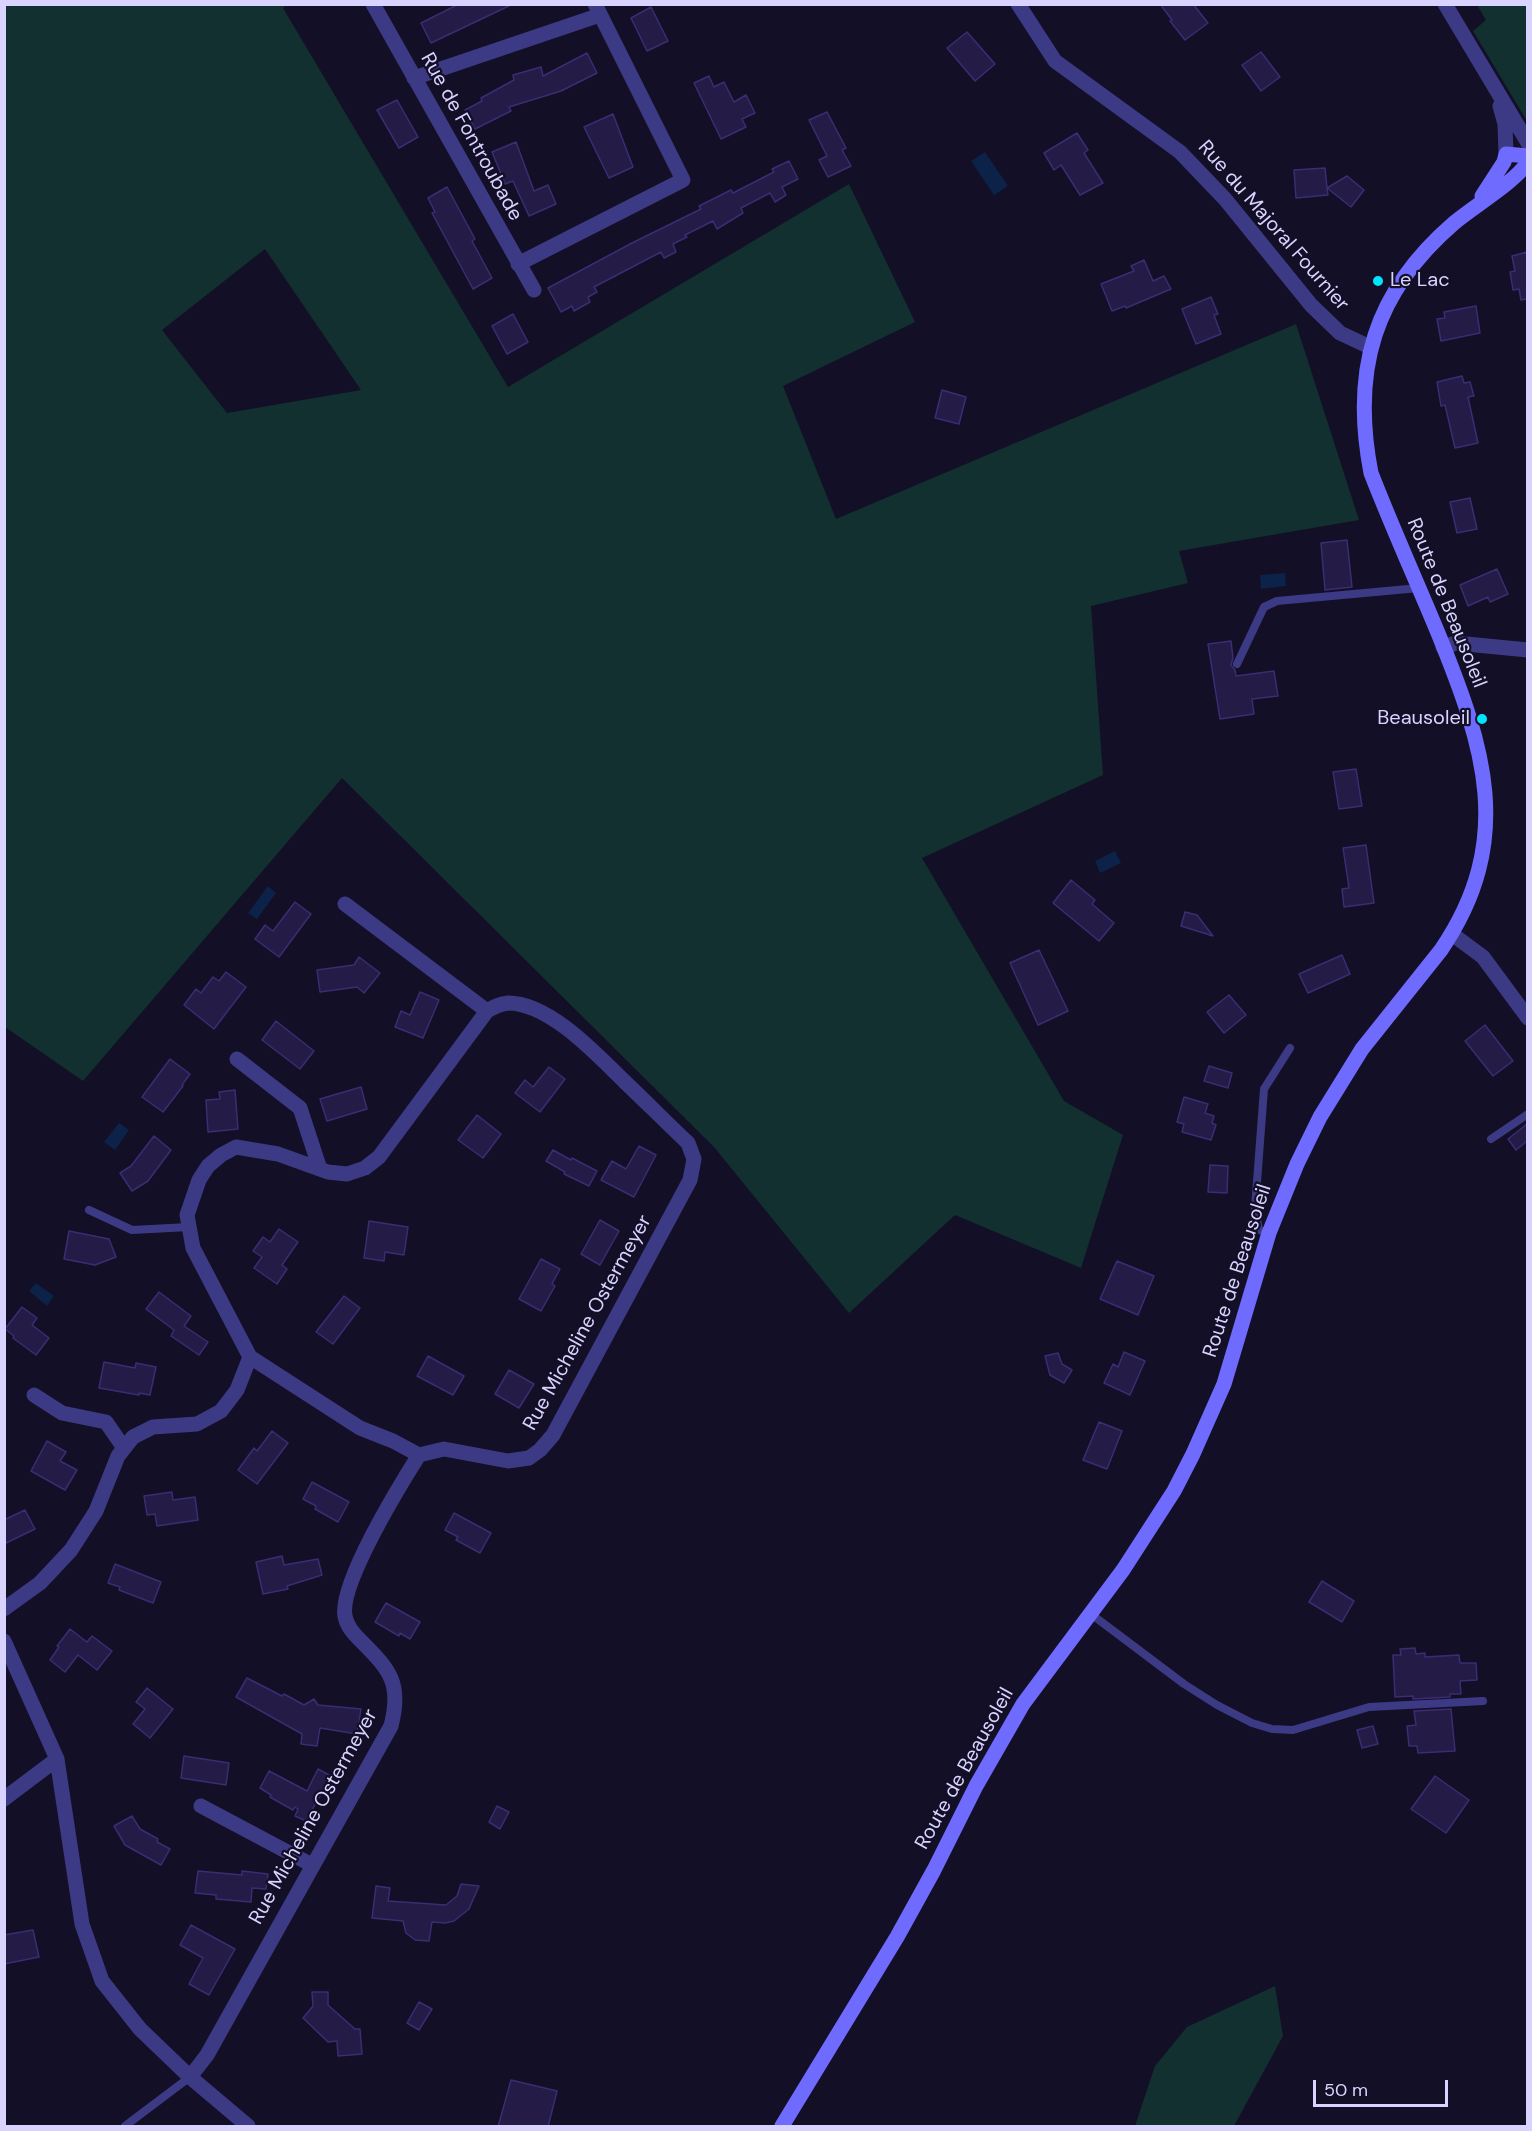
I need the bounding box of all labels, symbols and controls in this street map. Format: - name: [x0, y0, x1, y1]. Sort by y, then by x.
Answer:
- street label: Rue de Fontroubade: [415, 49, 527, 225]
- street label: Rue du Majoral Fournier: [1192, 136, 1354, 316]
- place label: Le Lac: [1390, 269, 1450, 293]
- marker: Le Lac: [1371, 274, 1385, 288]
- street label: Route de Beausoleil: [1401, 515, 1491, 691]
- place label: Beausoleil: [1377, 707, 1470, 731]
- marker: Beausoleil: [1475, 712, 1489, 726]
- street label: Route de Beausoleil: [1199, 1181, 1277, 1361]
- street label: Rue Micheline Ostermeyer: [519, 1211, 657, 1435]
- street label: Route de Beausoleil: [911, 1684, 1019, 1854]
- street label: Rue Micheline Ostermeyer: [245, 1705, 383, 1929]
- scale bar: [1316, 2068, 1451, 2106]
- text: 50 m: [1324, 2078, 1368, 2102]

